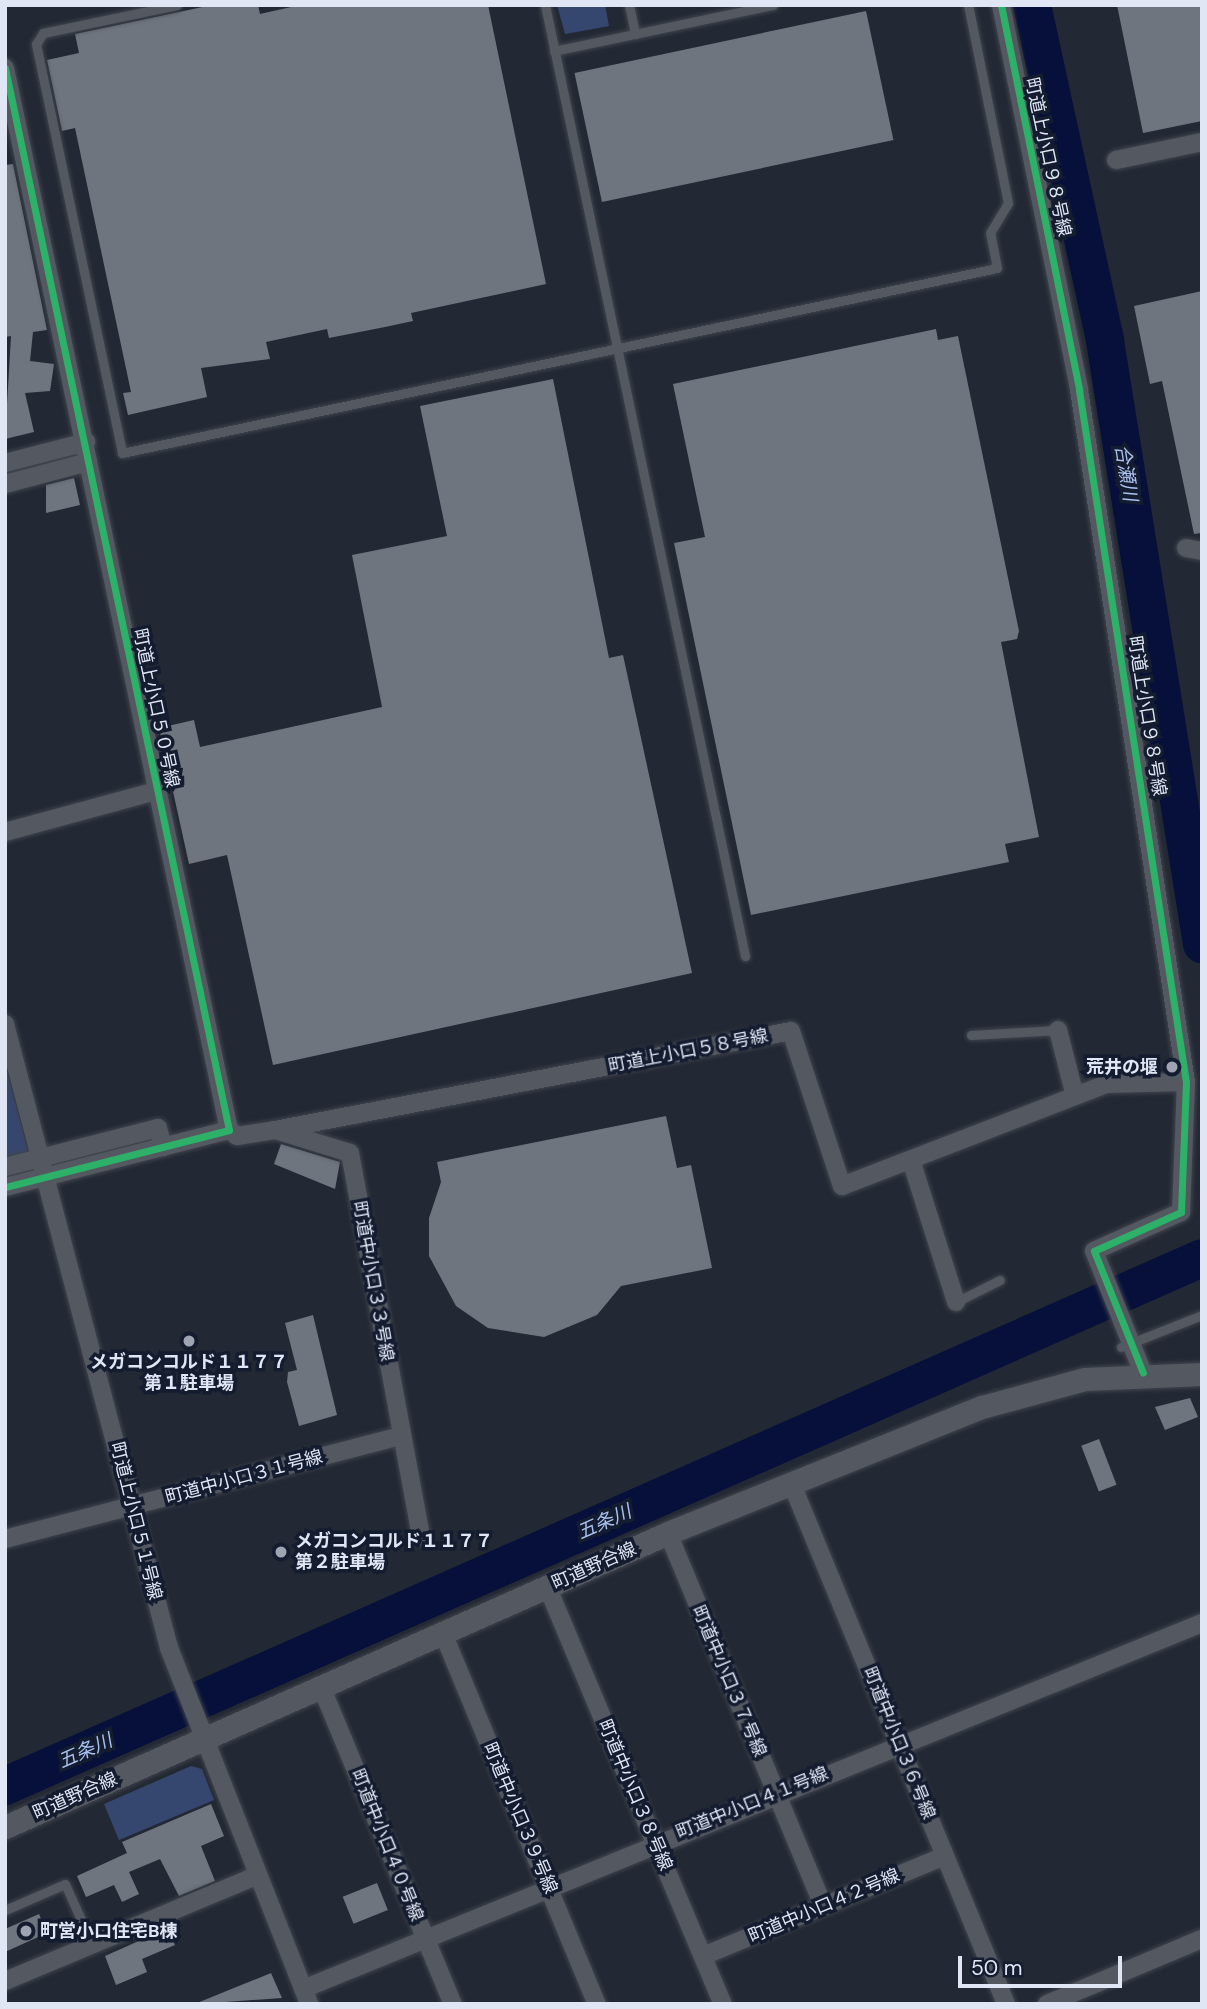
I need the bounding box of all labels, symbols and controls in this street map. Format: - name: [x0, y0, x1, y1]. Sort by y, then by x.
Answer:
- street label: 町道上小口９８号線: [1021, 76, 1075, 238]
- water label: 合瀬川: [1110, 443, 1142, 503]
- street label: 町道上小口５０号線: [129, 627, 183, 789]
- street label: 町道上小口９８号線: [1124, 634, 1170, 798]
- street label: 町道上小口５８号線: [606, 1025, 770, 1077]
- place label: 荒井の堰: [1086, 1056, 1158, 1078]
- marker: 荒井の堰: [1164, 1059, 1180, 1075]
- street label: 町道中小口３３号線: [348, 1199, 398, 1363]
- marker: メガコンコルド１１７７ 第１駐車場: [181, 1333, 197, 1349]
- place label: メガコンコルド１１７７ 第１駐車場: [90, 1352, 288, 1394]
- street label: 町道上小口５１号線: [106, 1440, 166, 1602]
- street label: 町道中小口３１号線: [163, 1446, 325, 1508]
- water label: 五条川: [573, 1500, 635, 1544]
- place label: メガコンコルド１１７７ 第２駐車場: [295, 1531, 493, 1574]
- street label: 町道野合線: [548, 1538, 640, 1594]
- marker: メガコンコルド１１７７ 第２駐車場: [273, 1544, 289, 1560]
- street label: 町道中小口３７号線: [687, 1602, 771, 1760]
- street label: 町道中小口３６号線: [859, 1664, 939, 1822]
- street label: 町道中小口３８号線: [593, 1716, 677, 1874]
- water label: 五条川: [54, 1729, 116, 1773]
- street label: 町道中小口３９号線: [478, 1739, 562, 1897]
- street label: 町道中小口４１号線: [673, 1763, 831, 1843]
- street label: 町道中小口４０号線: [347, 1766, 427, 1924]
- street label: 町道野合線: [29, 1768, 121, 1824]
- street label: 町道中小口４２号線: [745, 1864, 903, 1948]
- place label: 町営小口住宅B棟: [40, 1920, 177, 1942]
- marker: 町営小口住宅B棟: [18, 1923, 34, 1939]
- scale bar: [962, 1942, 1126, 1986]
- text: 50 m: [971, 1954, 1022, 1982]

